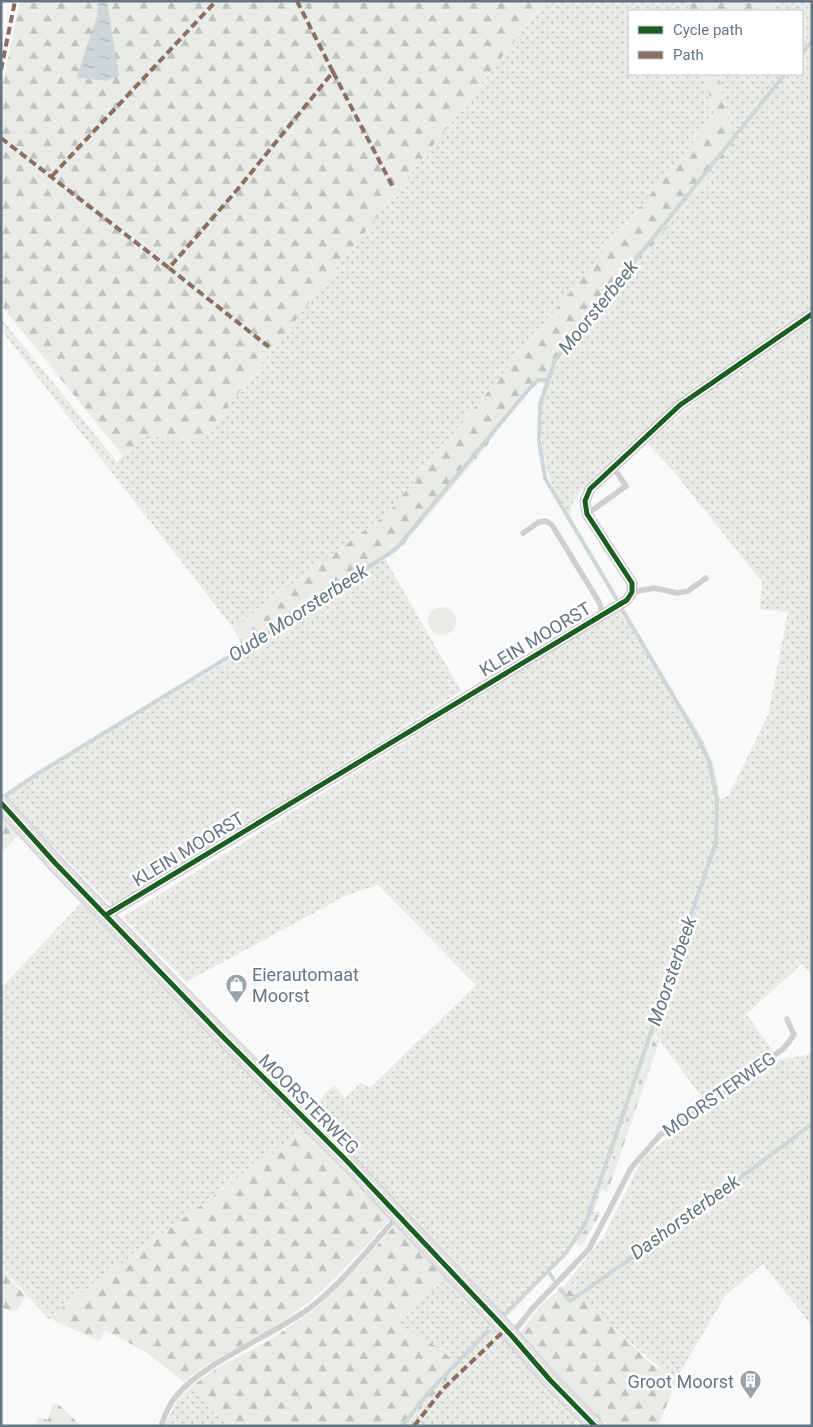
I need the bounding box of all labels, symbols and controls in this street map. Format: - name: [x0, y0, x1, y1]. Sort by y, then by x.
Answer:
- legend: [628, 10, 803, 75]
- text: Cycle path: [673, 21, 743, 39]
- text: Path: [673, 46, 704, 64]
- water label: Moorsterbeek: [553, 255, 643, 359]
- water label: Oude Moorsterbeek: [224, 559, 373, 667]
- street label: KLEIN MOORST: [475, 597, 595, 681]
- street label: KLEIN MOORST: [128, 807, 248, 891]
- water label: Moorsterbeek: [643, 913, 702, 1029]
- place label: Eierautomaat Moorst: [252, 964, 359, 1006]
- shop icon: Eierautomaat Moorst: [224, 972, 248, 1003]
- street label: MOORSTERWEG: [659, 1047, 779, 1141]
- street label: MOORSTERWEG: [255, 1050, 363, 1158]
- water label: Dashorsterbeek: [626, 1169, 745, 1264]
- building icon: Groot Moorst: [738, 1369, 762, 1400]
- place label: Groot Moorst: [627, 1371, 734, 1392]

